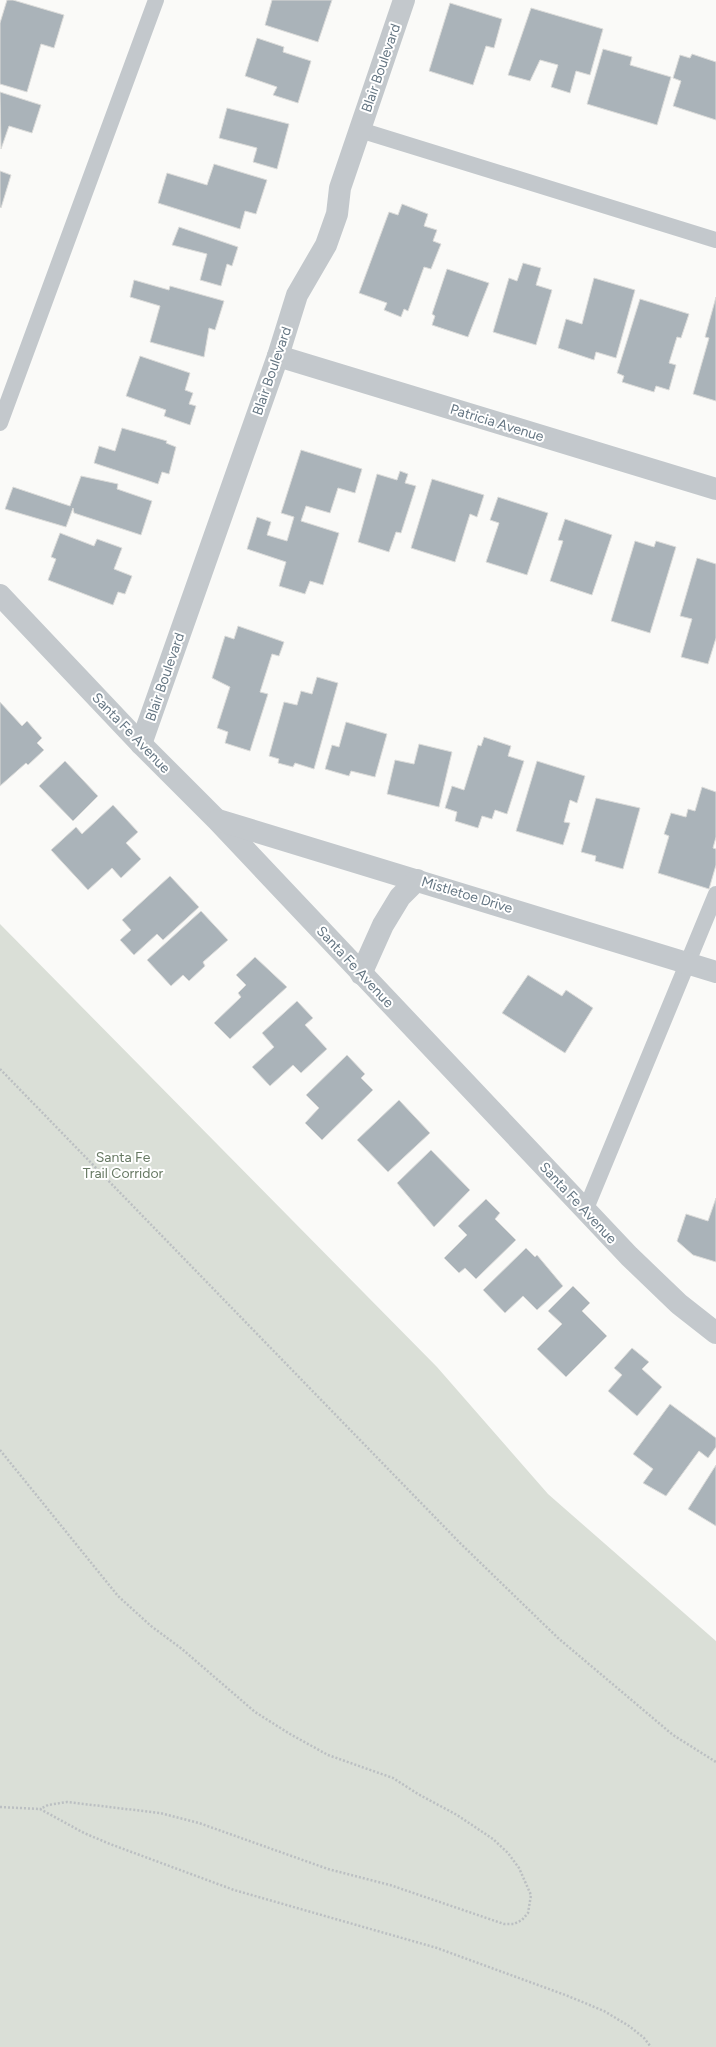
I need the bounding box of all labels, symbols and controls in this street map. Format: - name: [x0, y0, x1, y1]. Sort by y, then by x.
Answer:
- street label: Blair Boulevard: [358, 22, 404, 114]
- street label: Blair Boulevard: [249, 325, 295, 417]
- street label: Patricia Avenue: [448, 401, 546, 445]
- street label: Blair Boulevard: [142, 631, 188, 723]
- street label: Santa Fe Avenue: [88, 689, 174, 777]
- street label: Mistletoe Drive: [419, 873, 515, 917]
- street label: Santa Fe Avenue: [313, 923, 397, 1012]
- park label: Santa Fe Trail Corridor: [83, 1149, 164, 1182]
- street label: Santa Fe Avenue: [536, 1159, 620, 1248]

